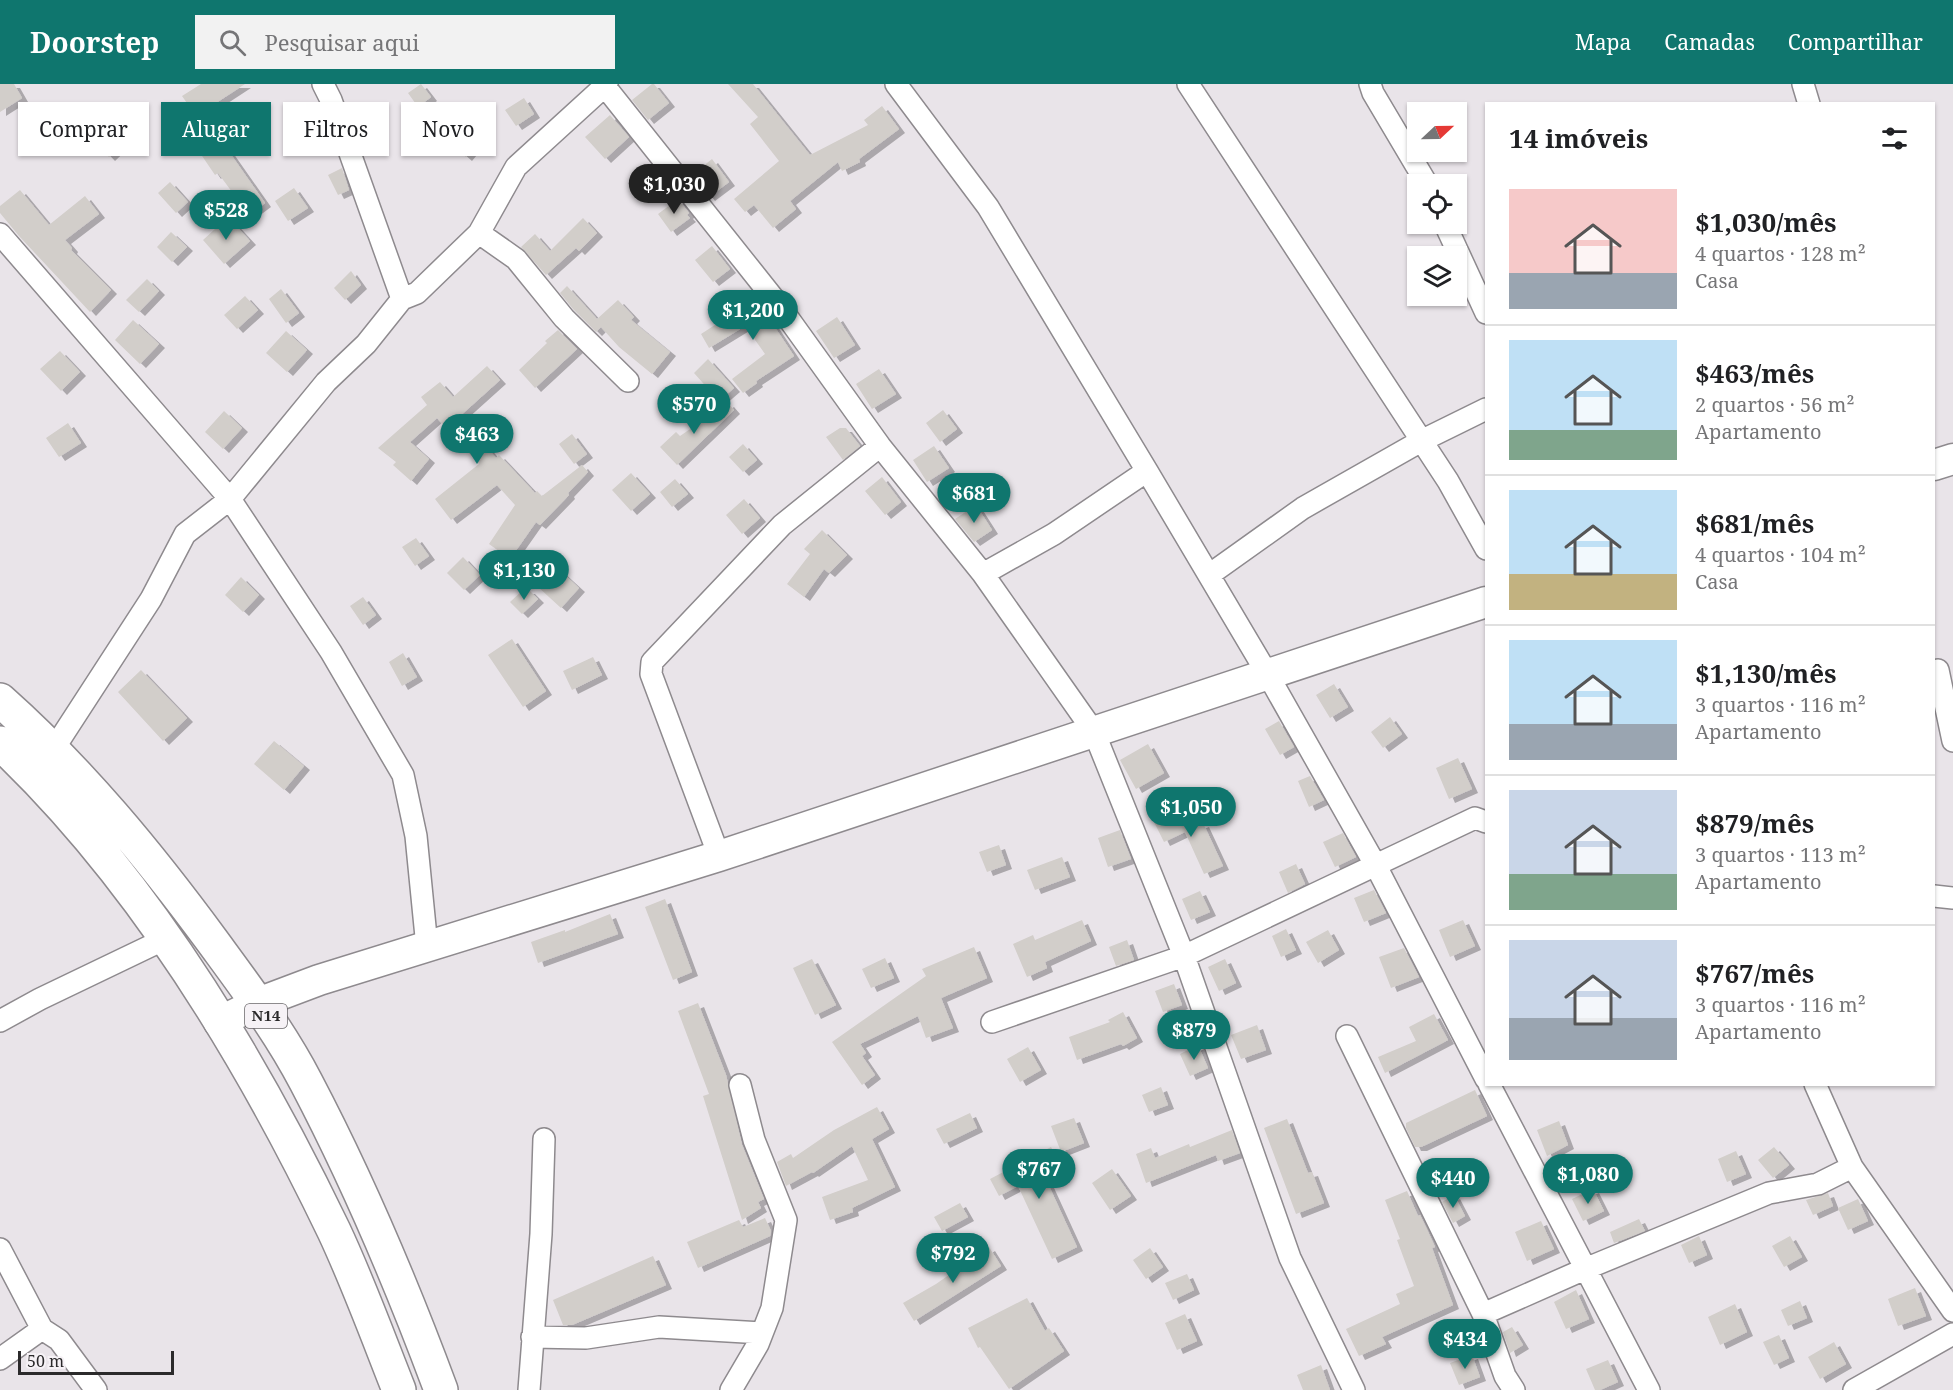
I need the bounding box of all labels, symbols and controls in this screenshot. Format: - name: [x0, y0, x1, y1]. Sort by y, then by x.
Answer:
- search box: [195, 15, 615, 69]
- text: Doorstep: [30, 23, 159, 61]
- icon: search: [216, 26, 249, 59]
- text: Pesquisar aqui: [264, 27, 419, 57]
- text: Mapa: [1575, 28, 1631, 56]
- text: Camadas: [1664, 28, 1755, 56]
- text: Compartilhar: [1788, 28, 1923, 56]
- chip: Comprar: [18, 102, 149, 156]
- chip: Alugar: [161, 102, 271, 156]
- chip: Filtros: [283, 102, 389, 156]
- chip: Novo: [401, 102, 496, 156]
- north arrow: [1407, 102, 1467, 162]
- map controls: [1407, 102, 1467, 306]
- text: 14 imóveis: [1509, 120, 1648, 156]
- icon: filters: [1878, 122, 1911, 155]
- pin: $1,030: [625, 164, 723, 215]
- text: $1,030: [643, 170, 705, 197]
- button: locate: [1407, 174, 1467, 234]
- pin: $528: [190, 190, 262, 241]
- text: $528: [203, 196, 249, 223]
- text: $1,030/mês: [1695, 204, 1837, 240]
- icon: home: [1557, 213, 1629, 285]
- text: 4 quartos · 128 m²: [1695, 240, 1866, 267]
- button: layers: [1407, 246, 1467, 306]
- text: Casa: [1695, 267, 1739, 294]
- pin: $1,200: [704, 290, 802, 341]
- text: $1,200: [722, 296, 784, 323]
- text: $463/mês: [1695, 355, 1814, 391]
- icon: home: [1557, 364, 1629, 436]
- pin: $570: [658, 384, 730, 435]
- text: $570: [671, 390, 717, 417]
- text: 2 quartos · 56 m²: [1695, 391, 1855, 418]
- pin: $463: [441, 414, 513, 465]
- text: Apartamento: [1695, 418, 1821, 445]
- text: $463: [454, 420, 500, 447]
- pin: $681: [938, 473, 1010, 524]
- text: $681: [951, 479, 997, 506]
- text: $681/mês: [1695, 505, 1814, 541]
- icon: home: [1557, 514, 1629, 586]
- text: 4 quartos · 104 m²: [1695, 541, 1866, 568]
- pin: $1,130: [475, 550, 573, 601]
- text: $1,130: [493, 556, 555, 583]
- text: Casa: [1695, 568, 1739, 595]
- text: $1,130/mês: [1695, 655, 1837, 691]
- icon: home: [1557, 664, 1629, 736]
- text: 3 quartos · 116 m²: [1695, 691, 1866, 718]
- text: Apartamento: [1695, 718, 1821, 745]
- pin: $1,050: [1142, 787, 1240, 838]
- text: $1,050: [1160, 793, 1222, 820]
- text: $879/mês: [1695, 805, 1814, 841]
- icon: home: [1557, 814, 1629, 886]
- text: 3 quartos · 113 m²: [1695, 841, 1866, 868]
- text: Apartamento: [1695, 868, 1821, 895]
- text: $767/mês: [1695, 955, 1814, 991]
- icon: home: [1557, 964, 1629, 1036]
- text: 3 quartos · 116 m²: [1695, 991, 1866, 1018]
- road number: N14: [245, 1004, 287, 1028]
- pin: $879: [1158, 1010, 1230, 1061]
- text: $879: [1171, 1016, 1217, 1043]
- text: Apartamento: [1695, 1018, 1821, 1045]
- pin: $767: [1003, 1149, 1075, 1200]
- pin: $1,080: [1539, 1154, 1637, 1205]
- text: $767: [1016, 1155, 1062, 1182]
- pin: $440: [1417, 1158, 1489, 1209]
- text: $1,080: [1557, 1160, 1619, 1187]
- text: $440: [1430, 1164, 1476, 1191]
- pin: $792: [917, 1233, 989, 1284]
- text: $792: [930, 1239, 976, 1266]
- pin: $434: [1429, 1319, 1501, 1370]
- text: $434: [1442, 1325, 1488, 1352]
- scale bar: [18, 1348, 174, 1376]
- text: 50 m: [27, 1350, 64, 1372]

